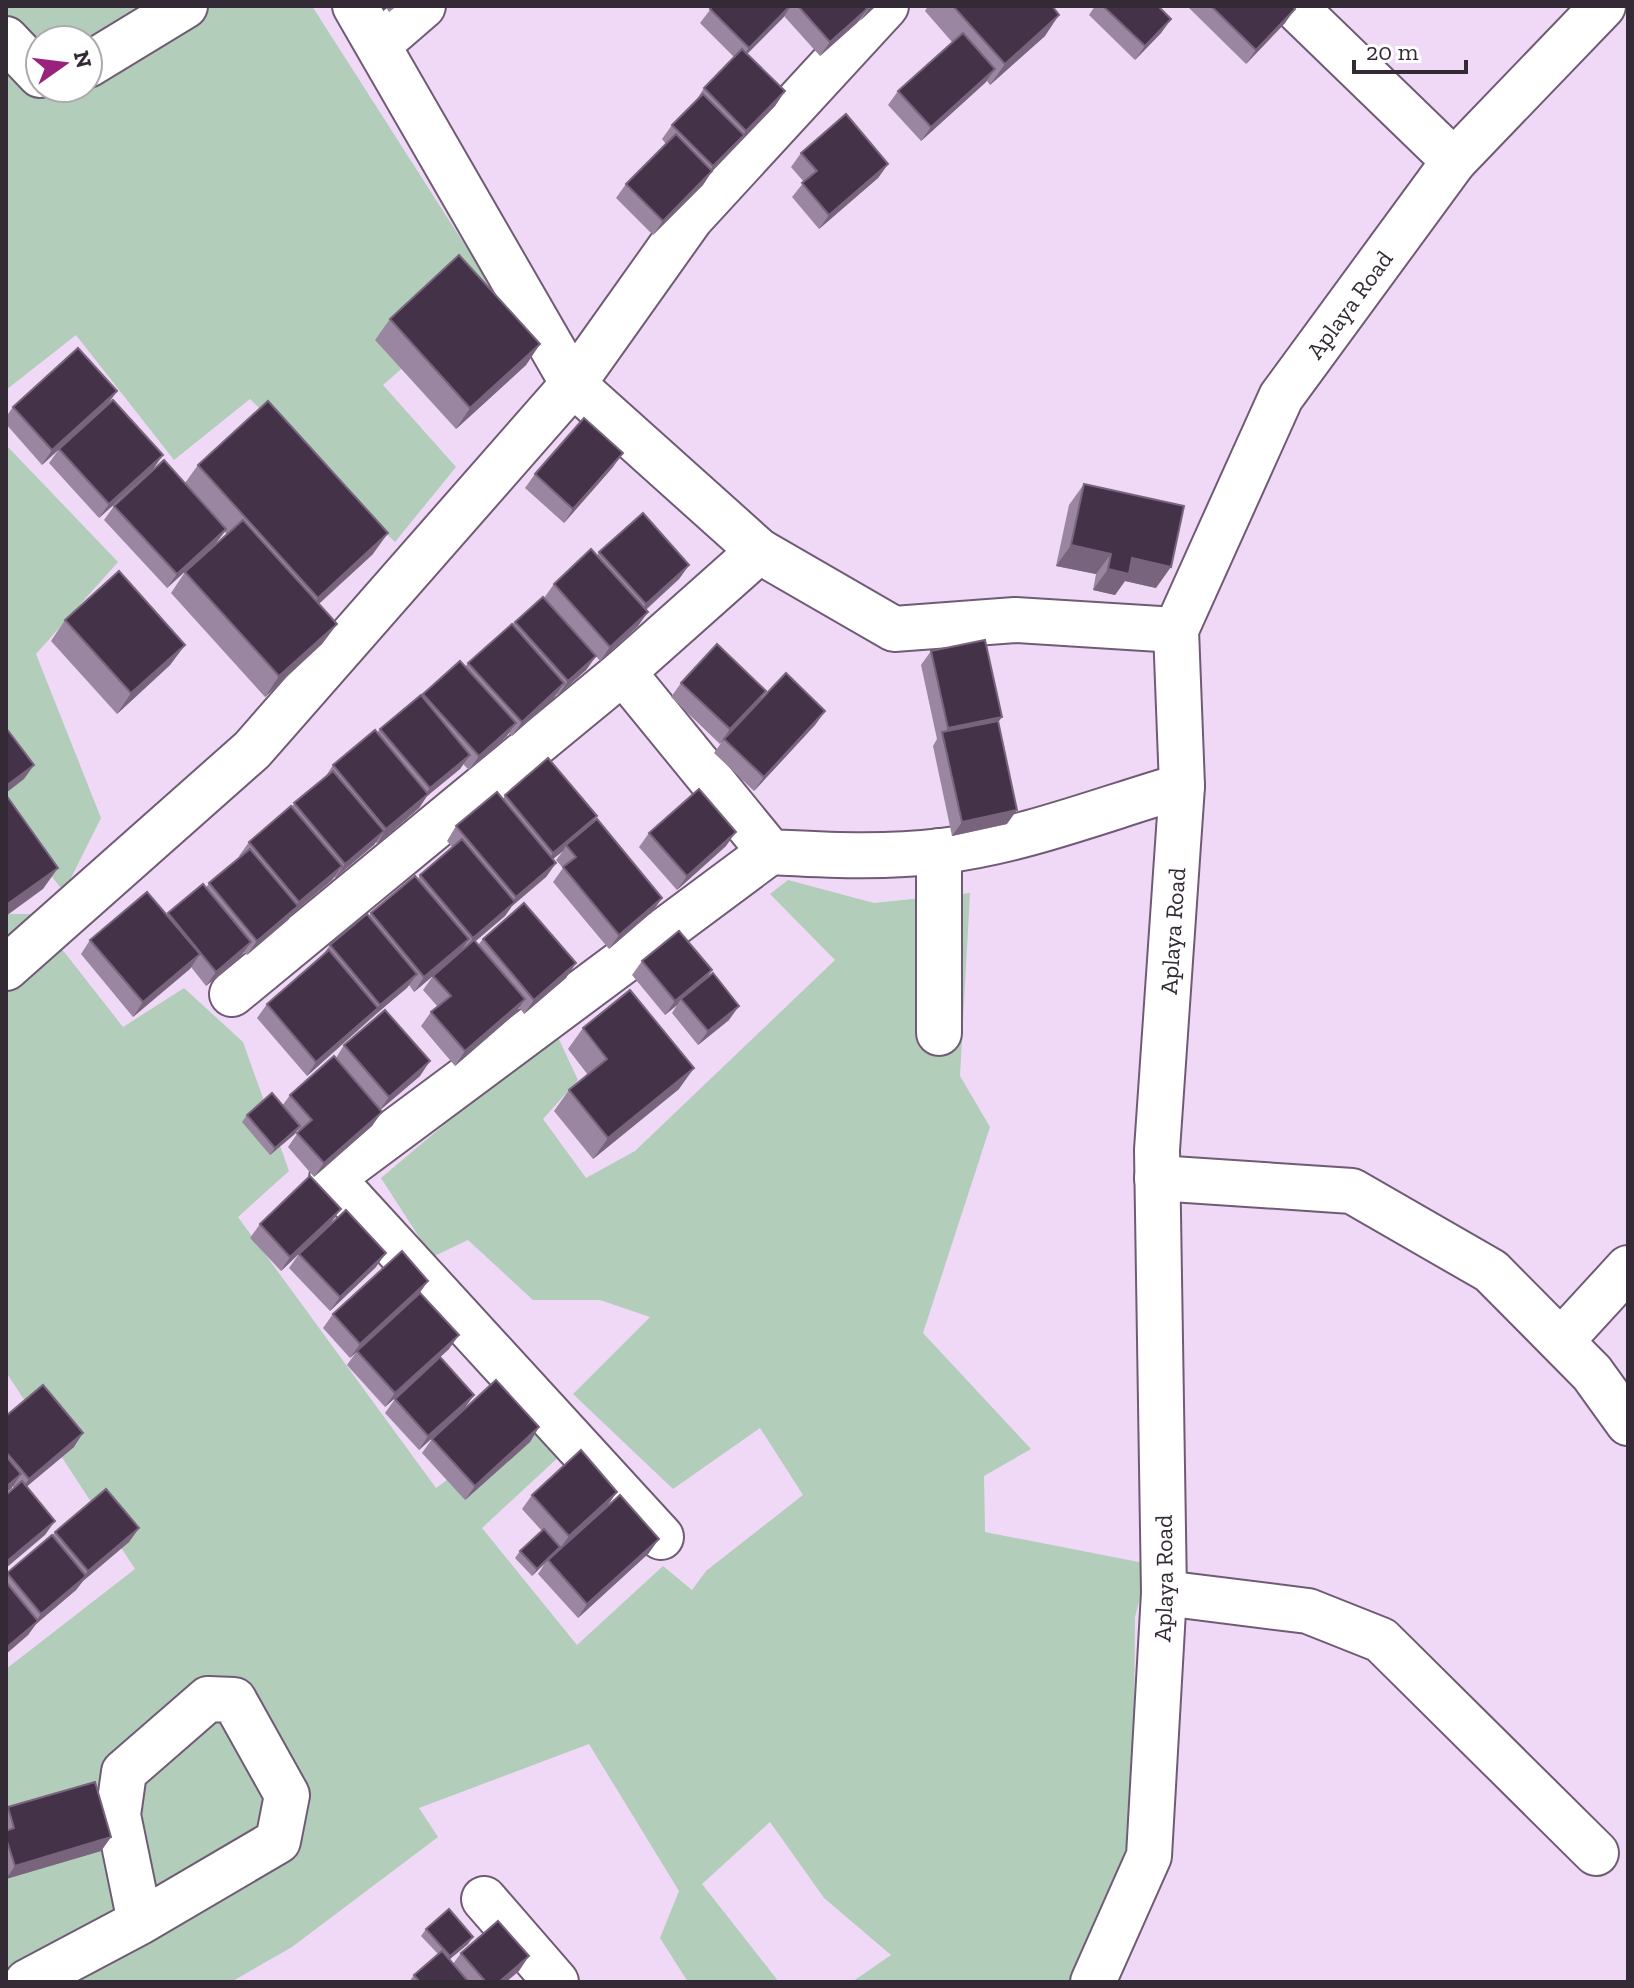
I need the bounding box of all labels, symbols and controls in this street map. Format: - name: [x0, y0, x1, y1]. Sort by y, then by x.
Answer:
- north arrow: [24, 24, 104, 104]
- scale bar: [1354, 24, 1466, 74]
- text: 20 m: [1366, 37, 1419, 66]
- text: N: [68, 48, 98, 71]
- street label: Aplaya Road: [1300, 244, 1398, 364]
- street label: Aplaya Road: [1153, 867, 1191, 995]
- street label: Aplaya Road: [1147, 1515, 1179, 1643]

